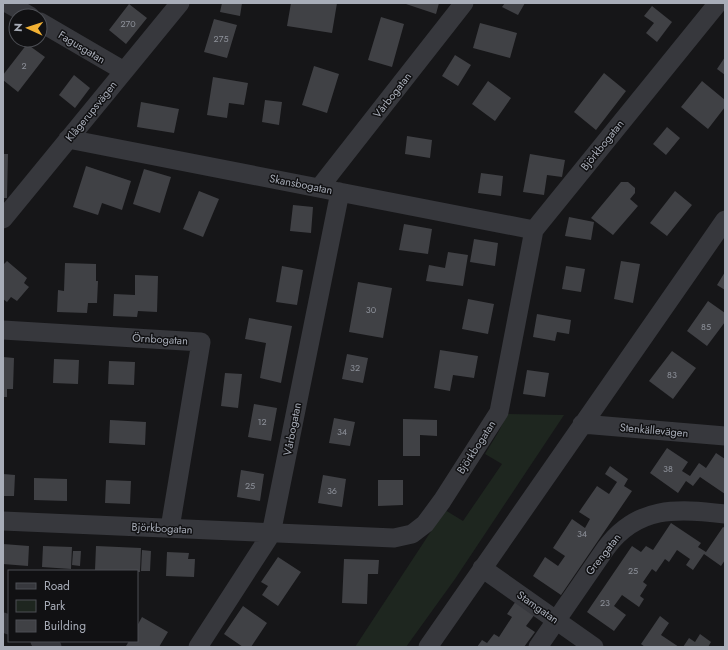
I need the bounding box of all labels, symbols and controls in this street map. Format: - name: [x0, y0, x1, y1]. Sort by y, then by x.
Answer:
- north arrow: [8, 8, 48, 48]
- house number: 270: [120, 17, 136, 30]
- text: N: [10, 23, 26, 32]
- street label: Fagusgatan: [55, 27, 109, 67]
- house number: 275: [214, 32, 228, 45]
- house number: 2: [21, 59, 27, 72]
- street label: Vårbogatan: [369, 69, 415, 121]
- street label: Klågerupsvägen: [61, 77, 121, 145]
- street label: Björkbogatan: [577, 116, 627, 174]
- street label: Skansbogatan: [268, 170, 334, 198]
- house number: 30: [366, 303, 377, 316]
- house number: 85: [701, 320, 711, 333]
- street label: Örnbogatan: [132, 330, 188, 348]
- house number: 32: [350, 361, 360, 374]
- house number: 83: [667, 368, 677, 381]
- street label: Vårbogatan: [279, 401, 305, 457]
- house number: 12: [257, 415, 267, 428]
- street label: Björkbogatan: [453, 417, 499, 477]
- street label: Stenkällevägen: [619, 419, 689, 441]
- house number: 34: [337, 425, 347, 438]
- house number: 38: [663, 462, 673, 475]
- house number: 25: [245, 479, 255, 492]
- house number: 36: [327, 484, 337, 497]
- street label: Björkbogatan: [131, 518, 193, 538]
- house number: 34: [577, 527, 587, 540]
- street label: Grengatan: [582, 530, 624, 578]
- house number: 25: [628, 564, 638, 577]
- legend: [8, 570, 138, 642]
- text: Road: [44, 577, 70, 595]
- street label: Stamgatan: [514, 587, 562, 627]
- house number: 23: [600, 596, 610, 609]
- text: Park: [44, 597, 66, 615]
- text: Building: [44, 617, 86, 635]

